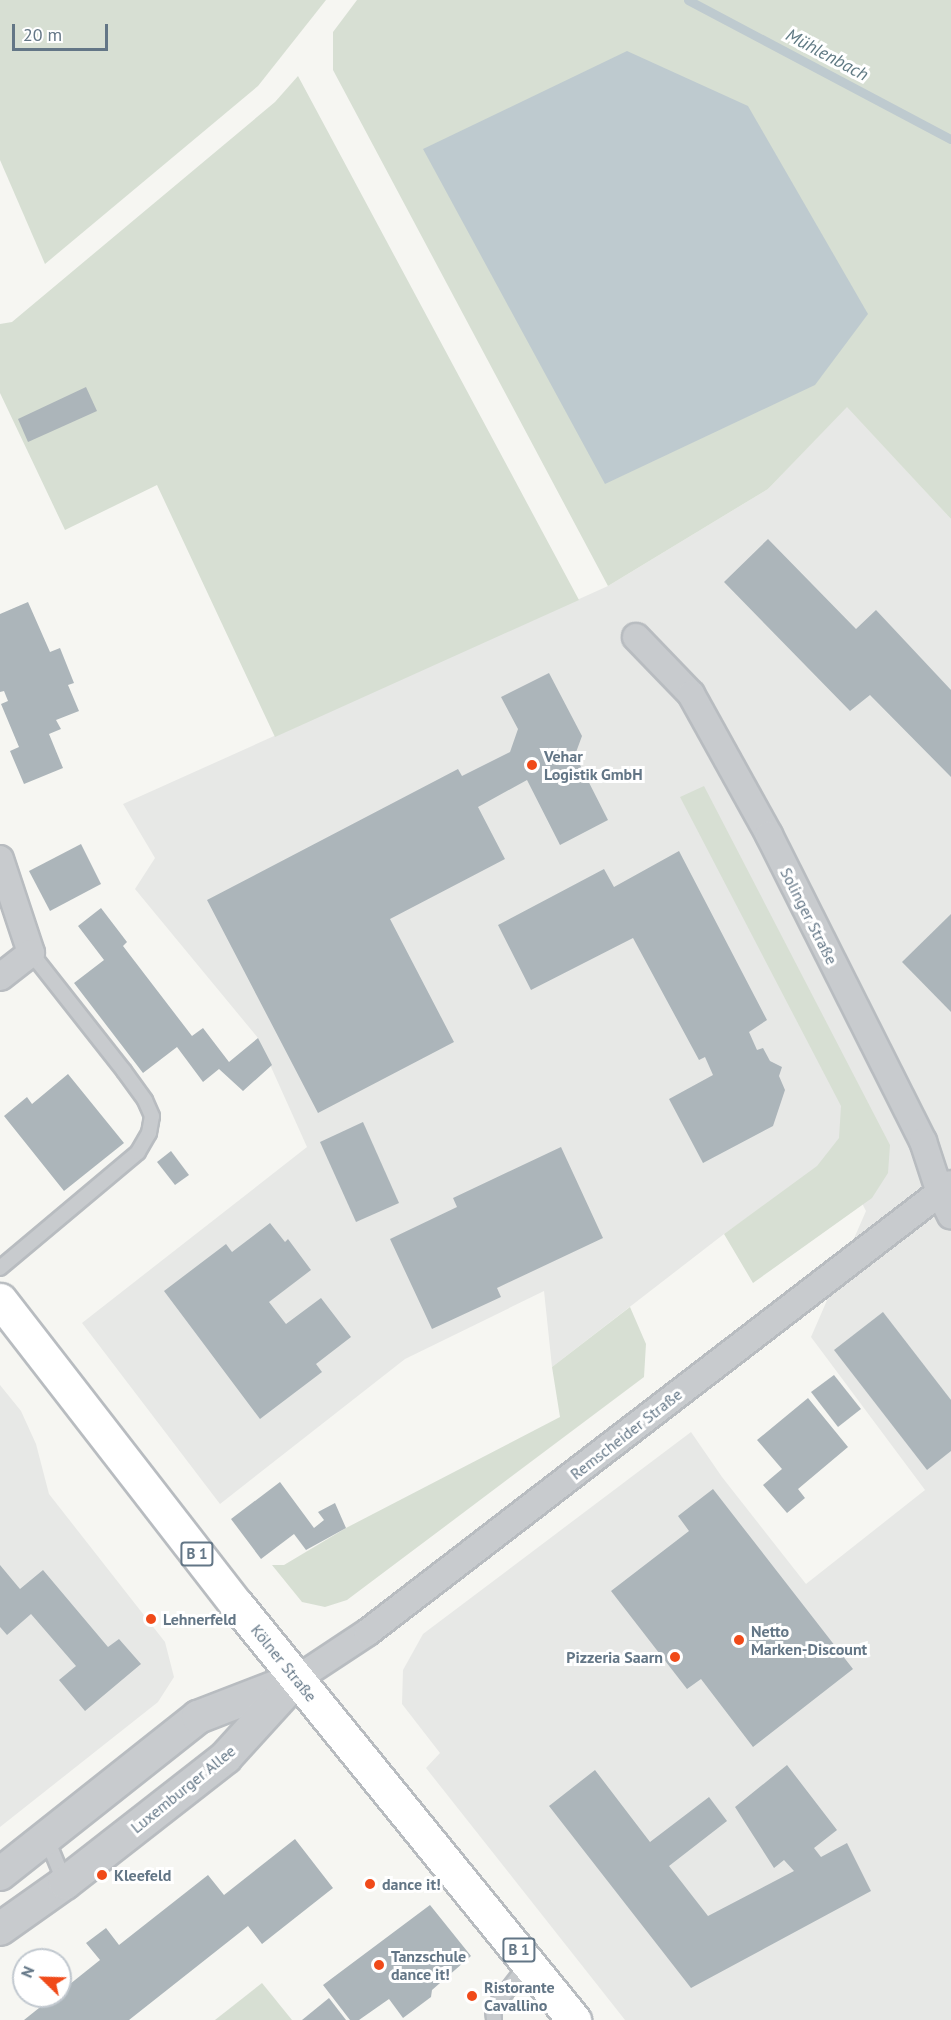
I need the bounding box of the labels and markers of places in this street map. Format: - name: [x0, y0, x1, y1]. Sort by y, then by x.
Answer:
- place label: Vehar Logistik GmbH: [544, 746, 643, 784]
- marker: Vehar Logistik GmbH: [525, 758, 539, 772]
- place label: Lehnerfeld: [163, 1609, 236, 1629]
- marker: Lehnerfeld: [144, 1612, 158, 1626]
- place label: Netto Marken-Discount: [751, 1621, 867, 1659]
- marker: Netto Marken-Discount: [732, 1633, 746, 1647]
- place label: Pizzeria Saarn: [566, 1647, 663, 1667]
- marker: Pizzeria Saarn: [668, 1650, 682, 1664]
- place label: Kleefeld: [114, 1865, 171, 1885]
- marker: Kleefeld: [95, 1868, 109, 1882]
- place label: dance it!: [382, 1874, 441, 1894]
- marker: dance it!: [363, 1877, 377, 1891]
- place label: Tanzschule dance it!: [391, 1946, 466, 1984]
- marker: Tanzschule dance it!: [372, 1958, 386, 1972]
- place label: Ristorante Cavallino: [484, 1977, 555, 2015]
- marker: Ristorante Cavallino: [465, 1989, 479, 2003]

